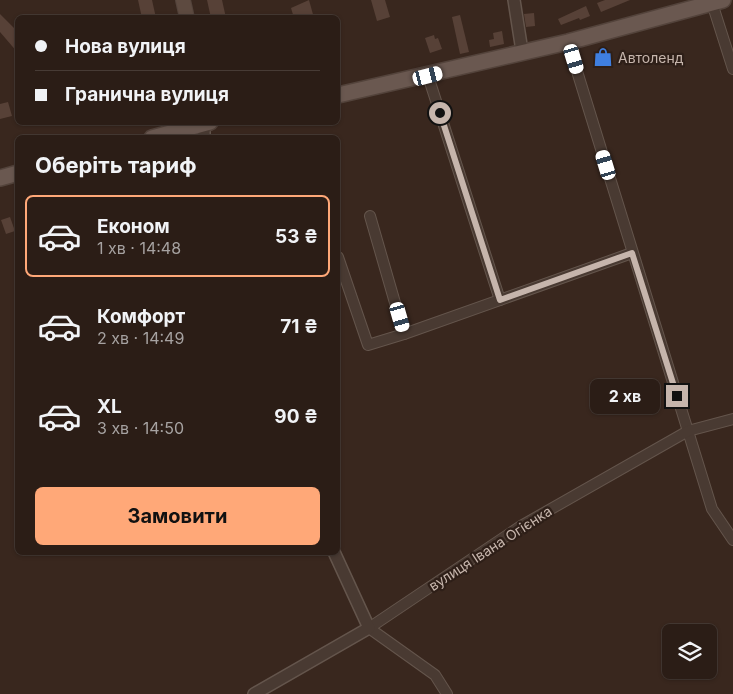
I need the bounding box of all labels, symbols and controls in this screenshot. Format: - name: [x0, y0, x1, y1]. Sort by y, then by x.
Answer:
- text: Нова вулиця: [65, 35, 186, 58]
- car: [562, 42, 585, 76]
- shop icon: Автоленд: [592, 46, 614, 68]
- place label: Автоленд: [618, 49, 684, 66]
- car: [411, 65, 444, 87]
- text: Гранична вулиця: [65, 83, 229, 106]
- route start: [429, 102, 451, 124]
- car: [594, 148, 617, 182]
- text: Оберіть тариф: [35, 152, 196, 178]
- icon: car: [37, 214, 82, 259]
- text: Економ: [97, 215, 170, 238]
- text: 53 ₴: [275, 225, 318, 248]
- text: 1 хв · 14:48: [97, 238, 181, 258]
- car: [388, 301, 411, 333]
- icon: car: [37, 304, 82, 349]
- text: Комфорт: [97, 305, 185, 328]
- text: 71 ₴: [280, 315, 318, 338]
- text: 2 хв · 14:49: [97, 328, 184, 348]
- callout: 2 хв: [590, 378, 660, 414]
- route end: [666, 385, 688, 407]
- text: 2 хв: [609, 386, 641, 406]
- icon: car: [37, 394, 82, 439]
- text: XL: [97, 395, 122, 418]
- text: 90 ₴: [274, 405, 318, 428]
- text: 3 хв · 14:50: [97, 418, 184, 438]
- button: Замовити: [35, 487, 320, 545]
- street label: вулиця Івана Огієнка: [425, 502, 555, 594]
- map controls: [662, 624, 717, 679]
- button: layers: [662, 624, 717, 679]

